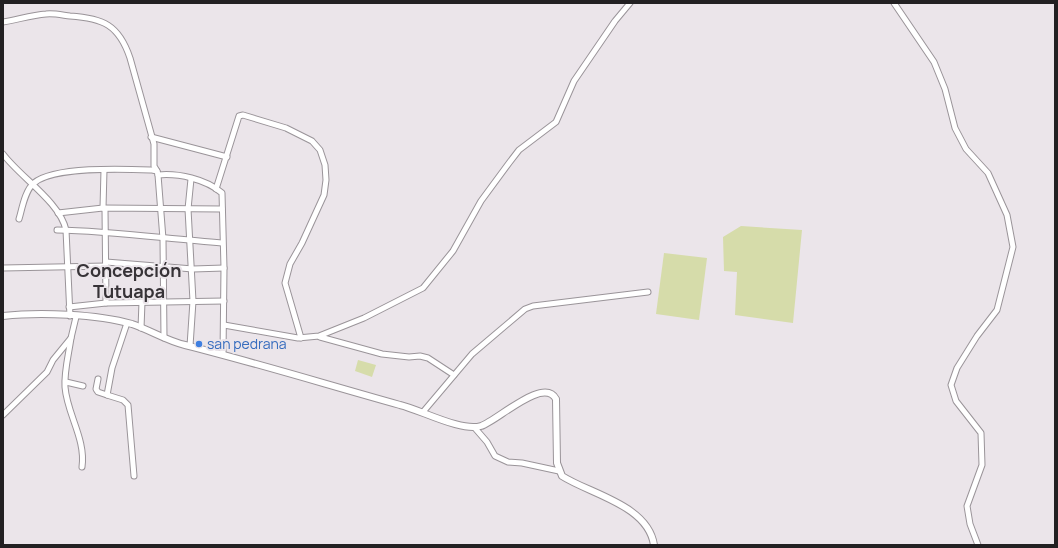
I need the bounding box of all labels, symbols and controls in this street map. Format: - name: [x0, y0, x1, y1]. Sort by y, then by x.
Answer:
- district label: Concepción Tutuapa: [77, 258, 181, 303]
- place label: san pedrana: [207, 334, 287, 353]
- marker: san pedrana: [194, 339, 204, 349]

